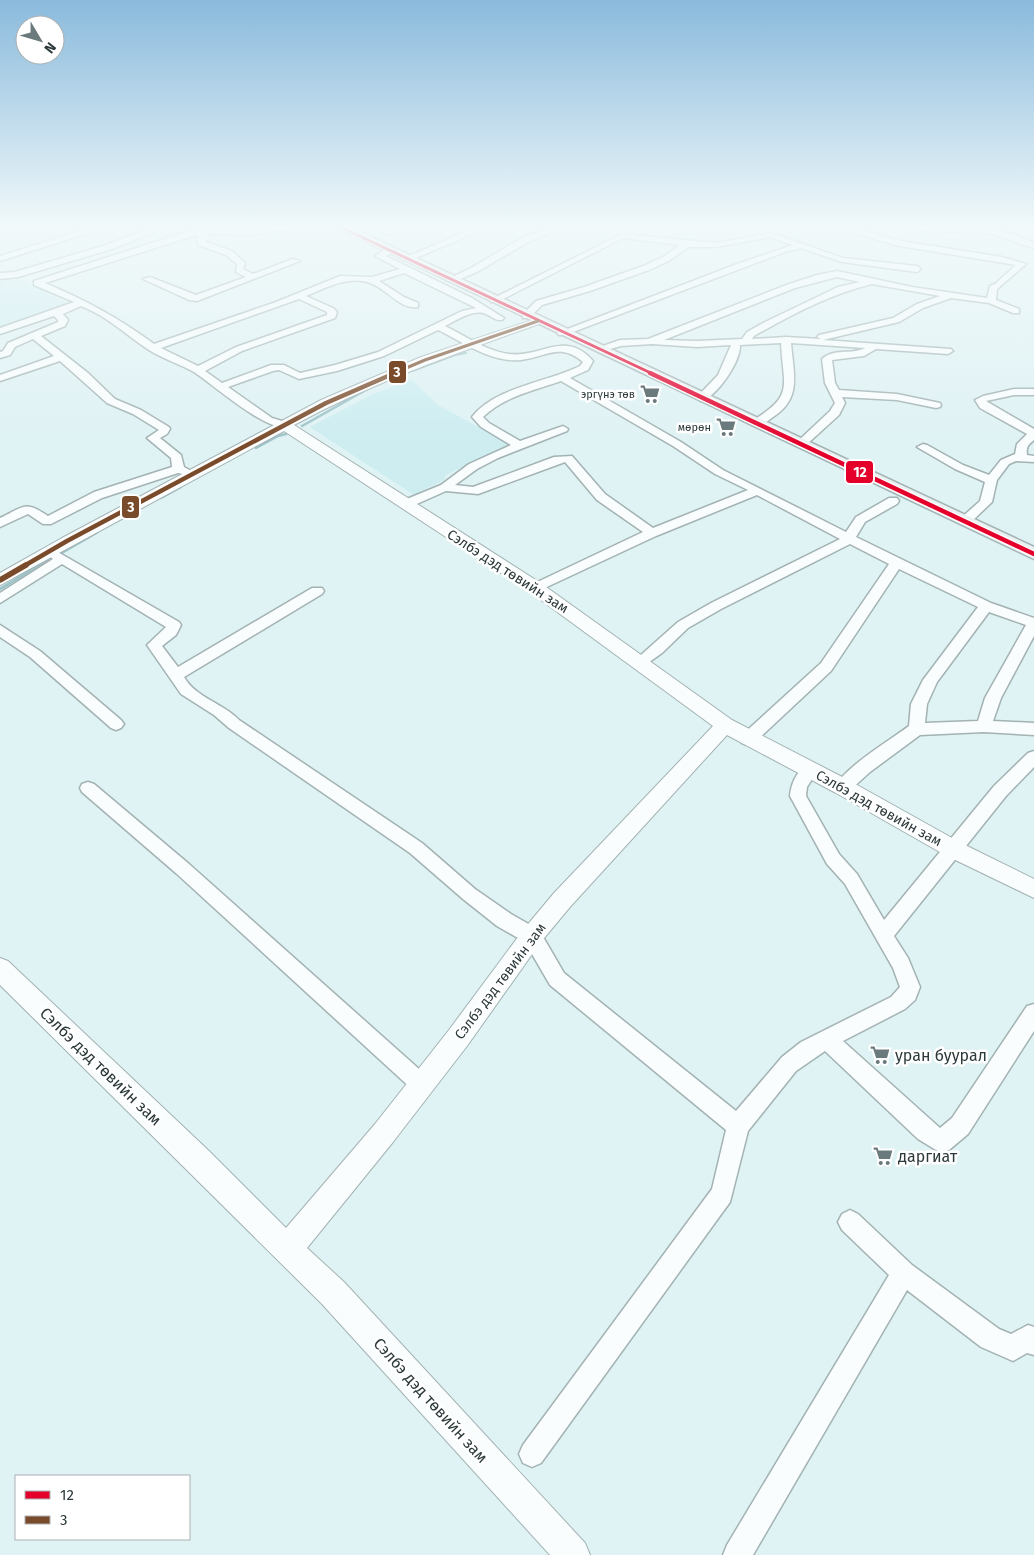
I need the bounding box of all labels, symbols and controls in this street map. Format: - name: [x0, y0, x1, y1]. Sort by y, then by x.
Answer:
- north arrow: [15, 15, 65, 65]
- text: N: [40, 39, 59, 57]
- line badge: 3: [388, 360, 407, 384]
- text: 3: [392, 364, 401, 381]
- supermarket icon: эргүнэ төв: [639, 383, 661, 405]
- place label: эргүнэ төв: [581, 388, 635, 401]
- supermarket icon: мөрөн: [715, 416, 737, 438]
- place label: мөрөн: [678, 421, 711, 434]
- line badge: 12: [845, 460, 874, 484]
- text: 12: [853, 464, 867, 481]
- line badge: 3: [121, 495, 140, 519]
- text: 3: [126, 499, 135, 516]
- street label: Сэлбэ дэд төвийн зам: [444, 526, 572, 617]
- street label: Сэлбэ дэд төвийн зам: [813, 767, 945, 850]
- street label: Сэлбэ дэд төвийн зам: [451, 920, 550, 1043]
- street label: Сэлбэ дэд төвийн зам: [36, 1003, 165, 1129]
- supermarket icon: уран буурал: [869, 1044, 891, 1066]
- place label: уран буурал: [895, 1046, 987, 1065]
- supermarket icon: даргиат: [872, 1145, 894, 1167]
- place label: даргиат: [898, 1147, 958, 1166]
- street label: Сэлбэ дэд төвийн зам: [370, 1334, 492, 1467]
- legend: [15, 1475, 190, 1540]
- text: 12: [60, 1486, 74, 1504]
- text: 3: [60, 1511, 68, 1529]

